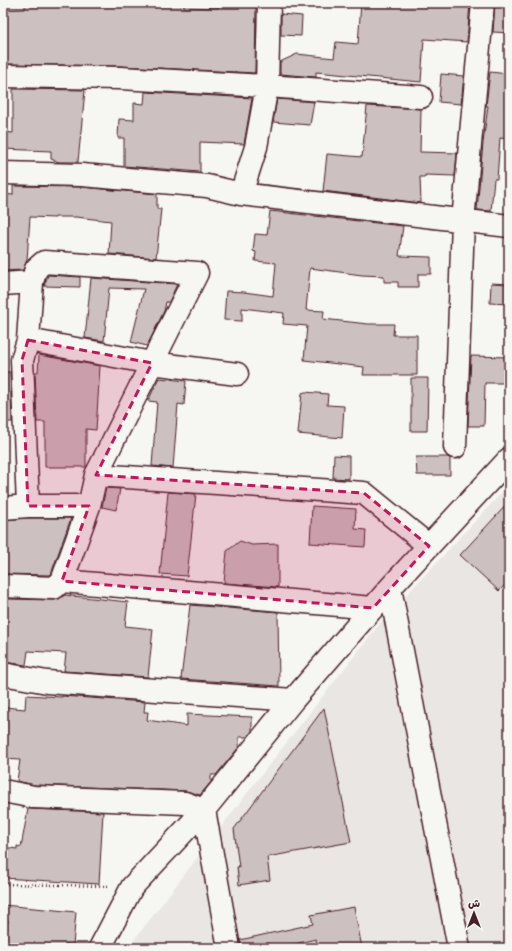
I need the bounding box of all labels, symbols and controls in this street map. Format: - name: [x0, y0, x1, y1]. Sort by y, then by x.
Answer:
- north arrow: [454, 893, 494, 933]
- text: ش: [468, 896, 480, 910]

